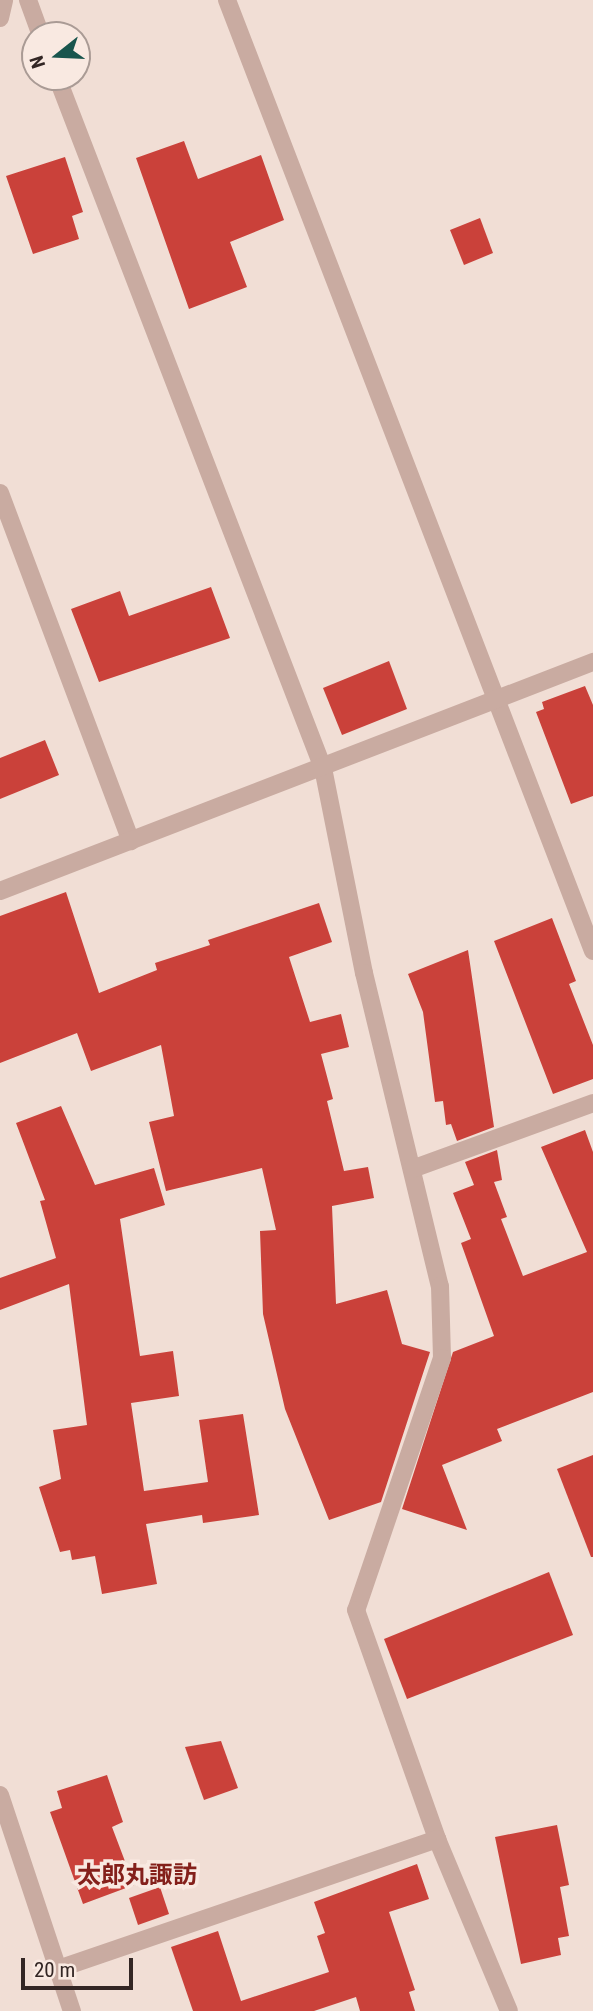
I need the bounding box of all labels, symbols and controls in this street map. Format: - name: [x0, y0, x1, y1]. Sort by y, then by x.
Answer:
- north arrow: [21, 21, 91, 91]
- text: N: [25, 53, 50, 71]
- district label: 太郎丸諏訪: [77, 1862, 197, 1890]
- scale bar: [24, 1944, 136, 1988]
- text: 20 m: [34, 1958, 75, 1982]

